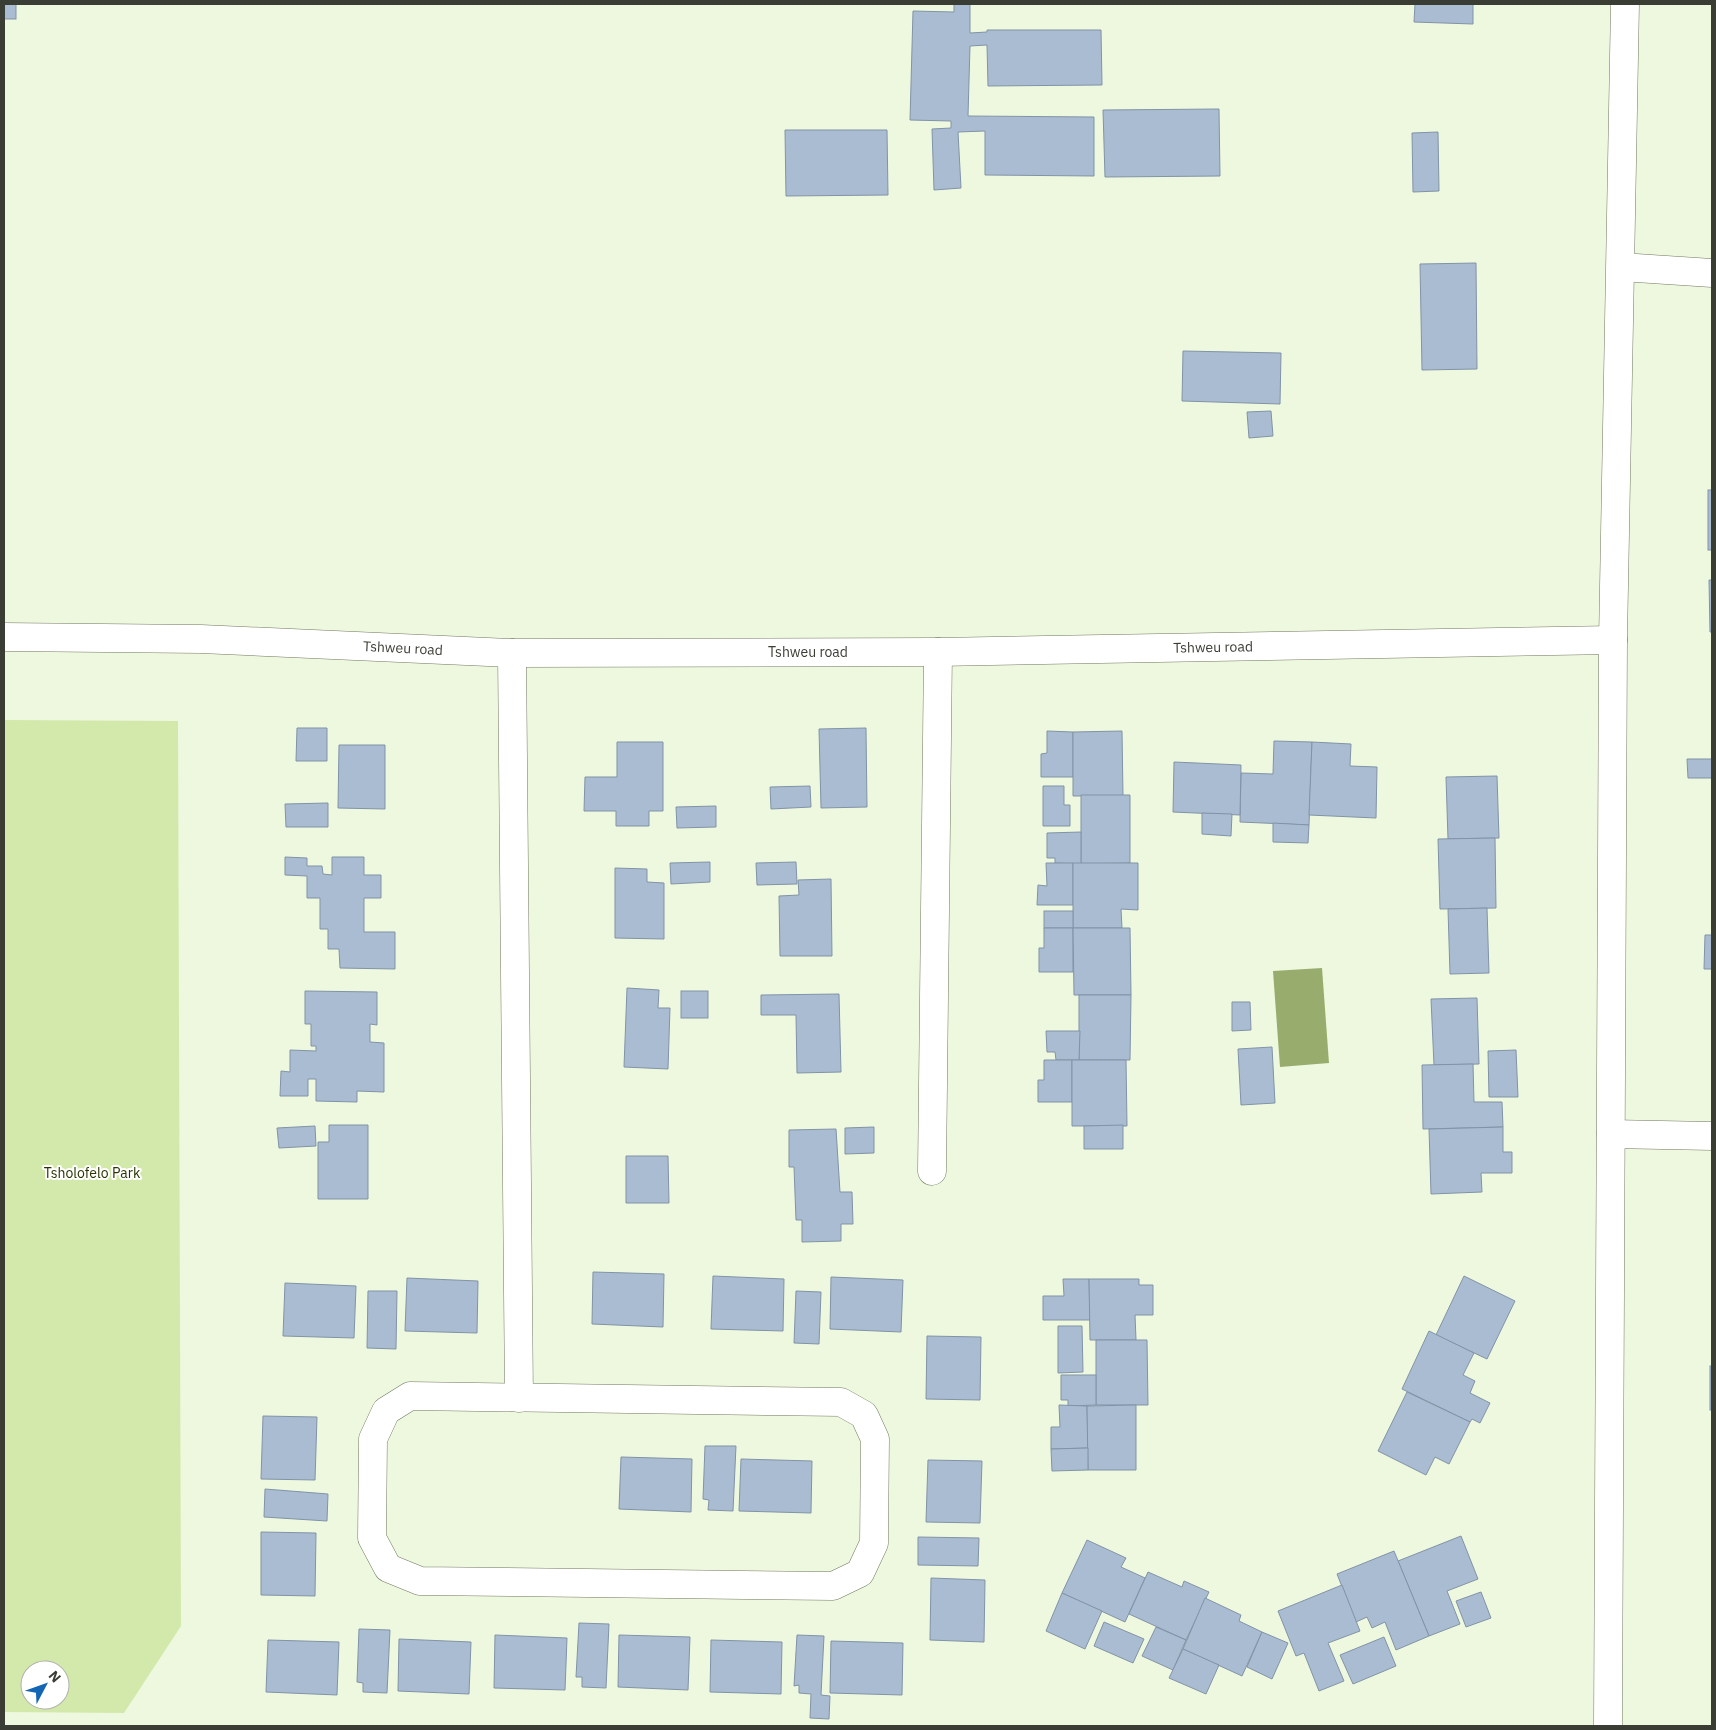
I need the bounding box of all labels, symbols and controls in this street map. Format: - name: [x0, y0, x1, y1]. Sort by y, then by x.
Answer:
- street label: Tshweu road: [363, 637, 443, 659]
- street label: Tshweu road: [1173, 637, 1253, 657]
- street label: Tshweu road: [768, 643, 848, 661]
- park label: Tsholofelo Park: [44, 1164, 141, 1182]
- north arrow: [20, 1660, 70, 1710]
- text: N: [45, 1667, 65, 1686]

